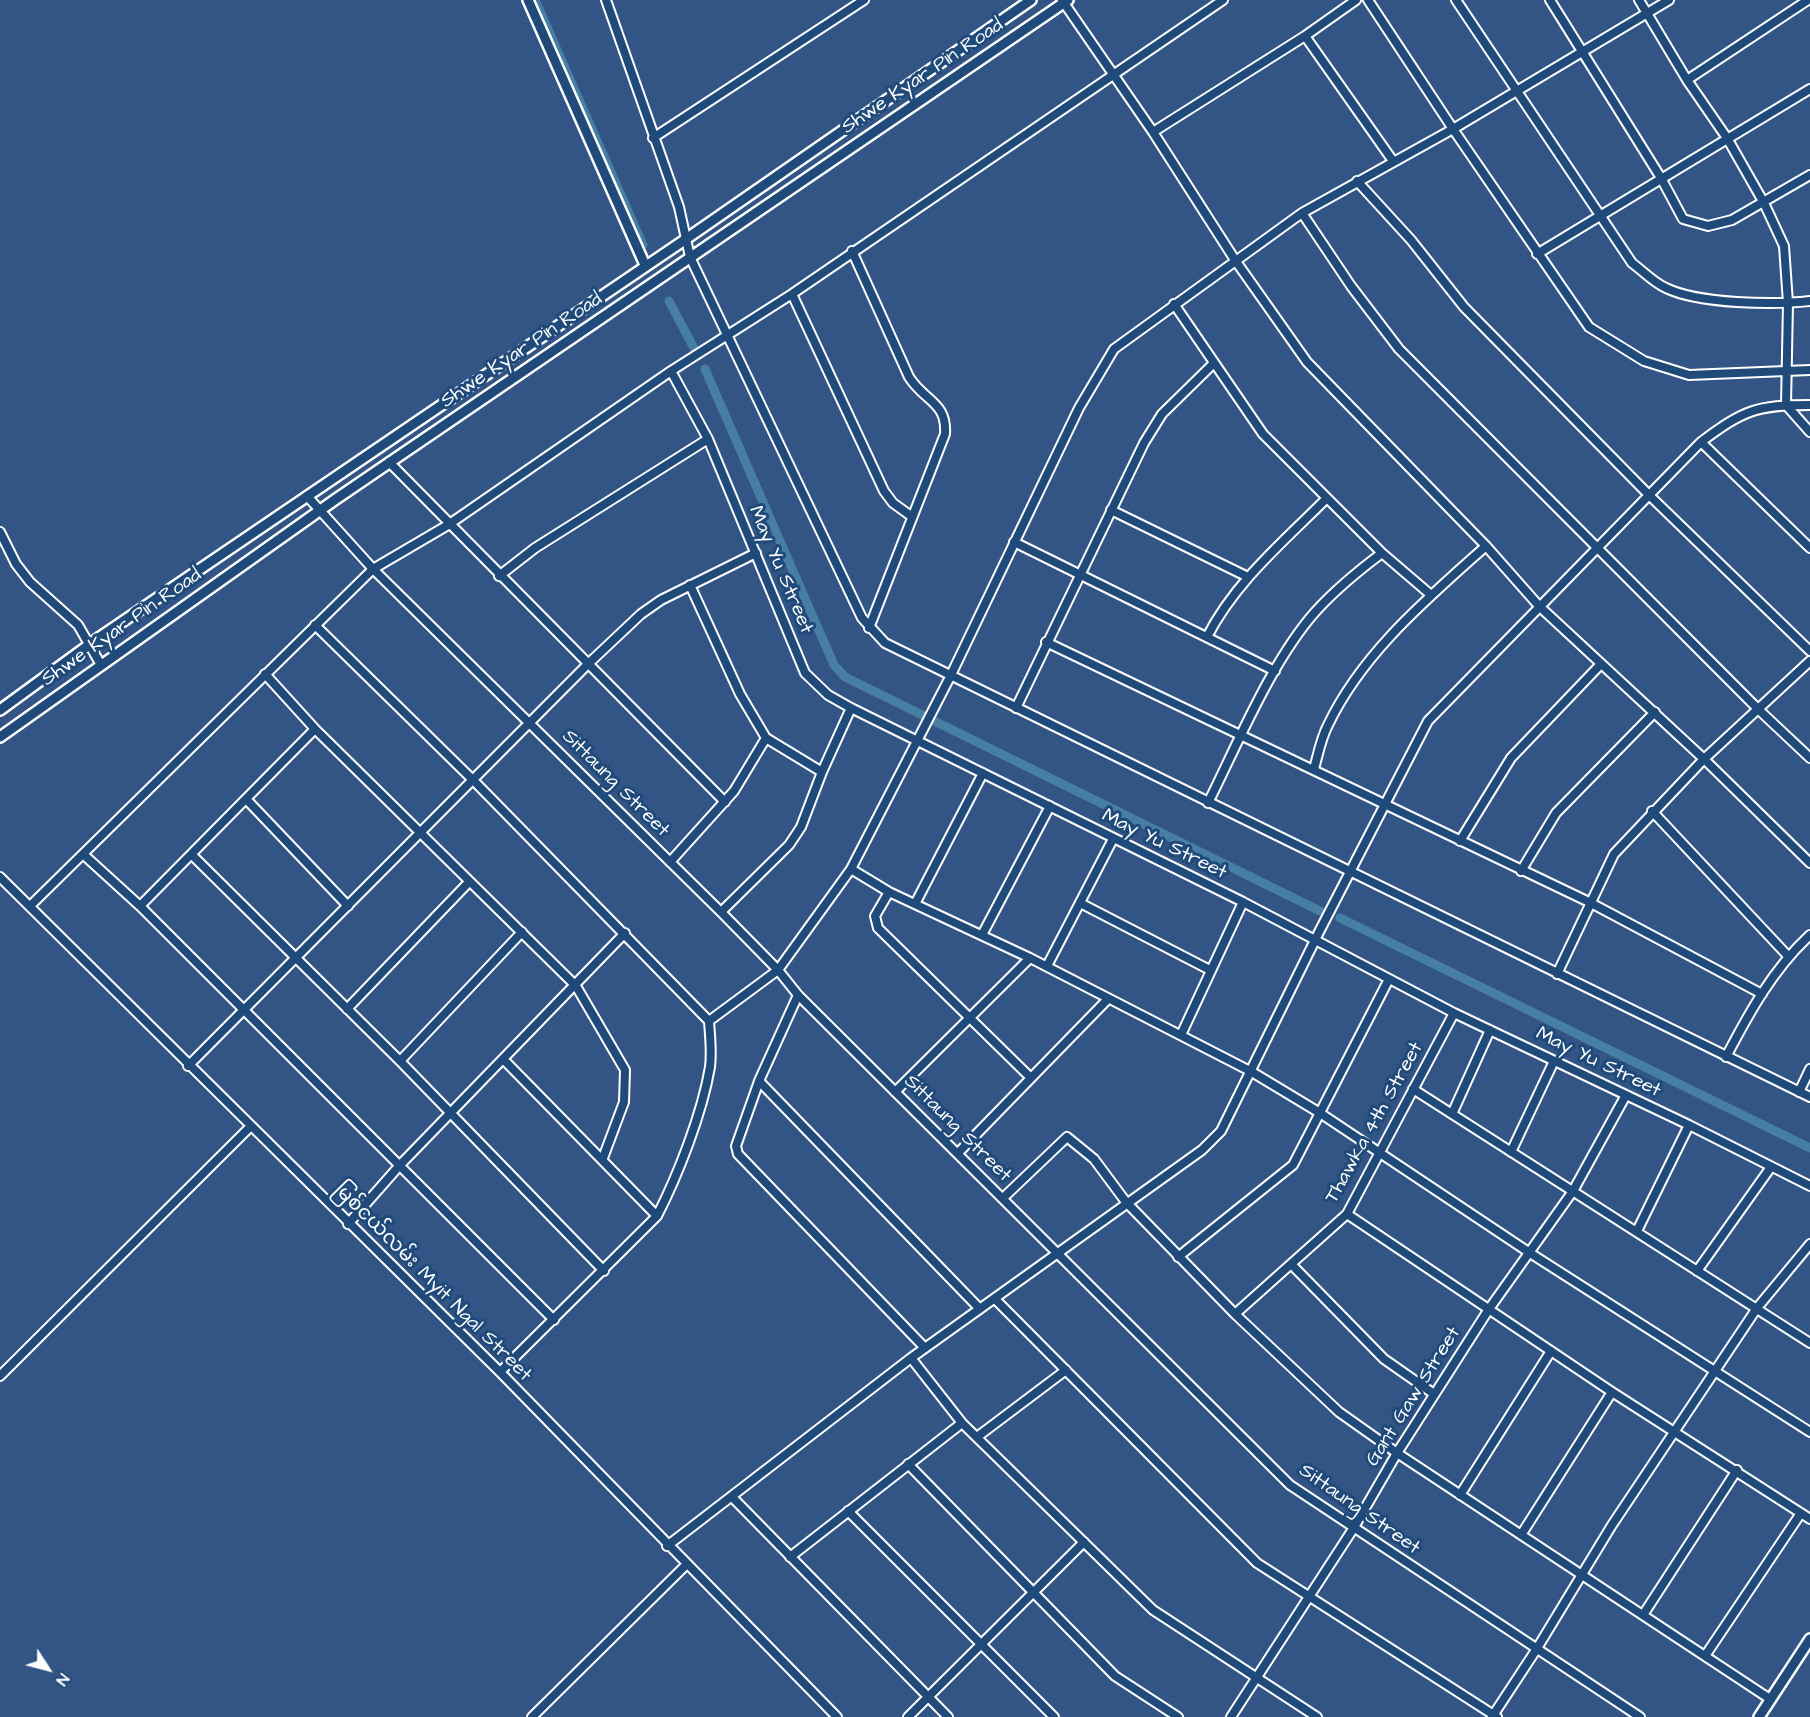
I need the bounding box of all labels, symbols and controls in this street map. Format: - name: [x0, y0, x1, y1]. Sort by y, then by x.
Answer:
- street label: Shwe Kyar Pin Road: [838, 14, 1008, 140]
- street label: Shwe Kyar Pin Road: [437, 288, 607, 414]
- street label: May Yu Street: [742, 503, 818, 637]
- street label: Shwe Kyar Pin Road: [37, 564, 207, 692]
- street label: Sittaung Street: [556, 725, 674, 843]
- street label: May Yu Street: [1098, 804, 1230, 886]
- street label: May Yu Street: [1532, 1022, 1664, 1104]
- street label: Thawka 4th Street: [1321, 1038, 1429, 1208]
- street label: Sittaung Street: [898, 1070, 1016, 1188]
- street label: မြစ်ငယ်လမ်း Myit Ngal Street: [328, 1179, 536, 1387]
- street label: Gant Gaw Street: [1361, 1323, 1467, 1471]
- street label: Sittaung Street: [1294, 1459, 1424, 1561]
- north arrow: [18, 1639, 78, 1699]
- text: N: [51, 1669, 74, 1690]

